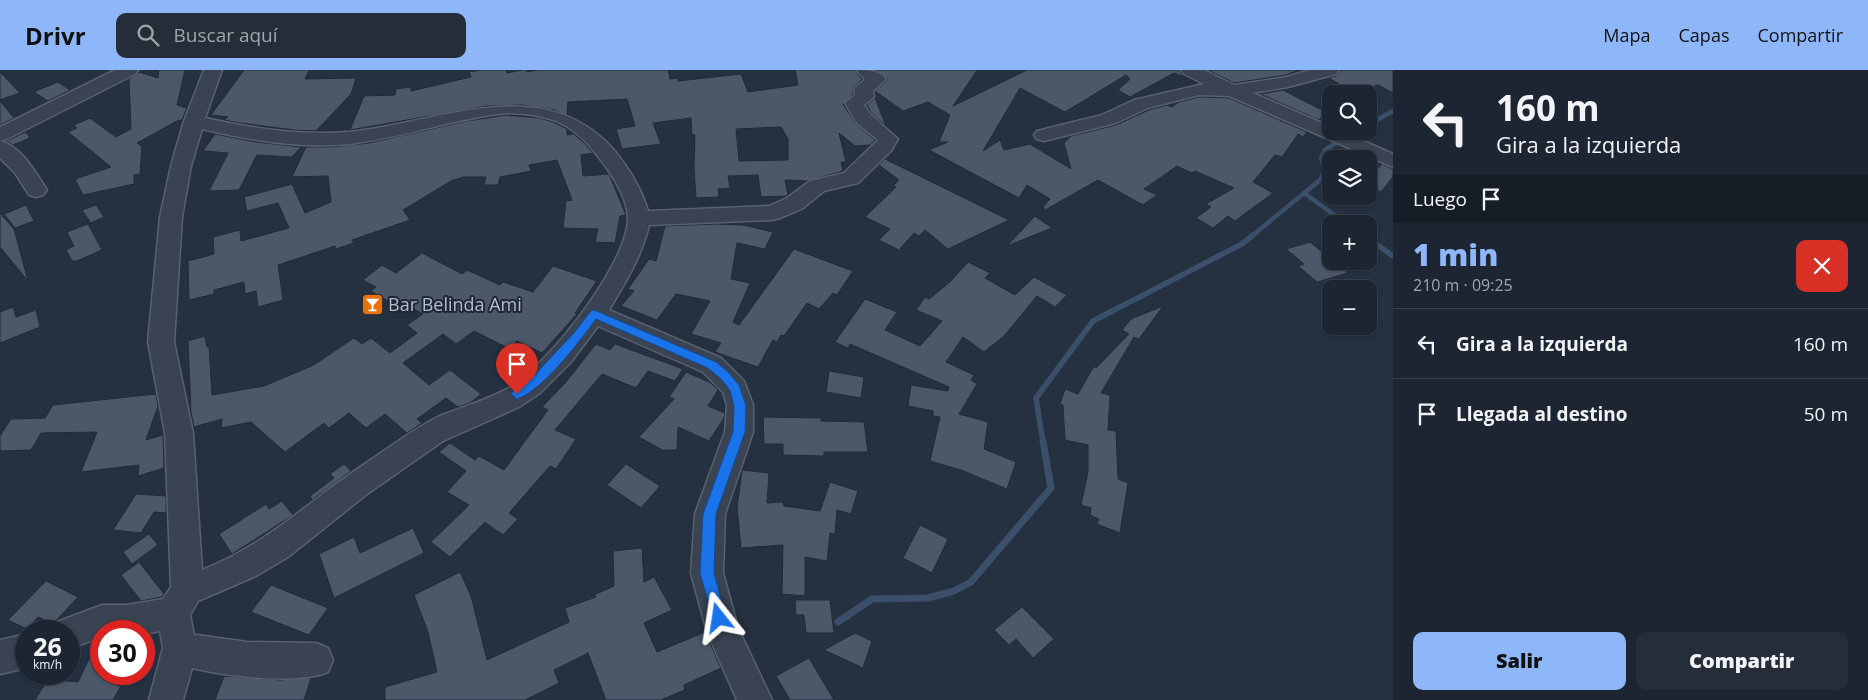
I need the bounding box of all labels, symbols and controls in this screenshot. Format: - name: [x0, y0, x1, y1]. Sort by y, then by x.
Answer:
- search box: [116, 13, 466, 58]
- text: Drivr: [25, 19, 86, 52]
- icon: search: [134, 21, 162, 49]
- text: Buscar aquí: [174, 22, 278, 48]
- text: Mapa: [1603, 23, 1651, 47]
- text: Capas: [1679, 23, 1729, 47]
- text: Compartir: [1757, 23, 1843, 47]
- text: 160 m: [1496, 84, 1600, 131]
- map controls: [1322, 85, 1377, 335]
- button: search: [1322, 85, 1377, 140]
- icon: left: [1413, 90, 1478, 155]
- text: Gira a la izquierda: [1496, 129, 1681, 159]
- button: layers: [1322, 150, 1377, 205]
- icon: arrive: [1477, 185, 1505, 213]
- text: Luego: [1413, 186, 1467, 212]
- button: +: [1322, 215, 1377, 270]
- text: 1 min: [1413, 234, 1498, 275]
- button: close: [1796, 240, 1848, 292]
- text: 210 m · 09:25: [1413, 274, 1513, 296]
- button: −: [1322, 280, 1377, 335]
- bar icon: Bar Belinda Ami: [360, 292, 384, 316]
- place label: Bar Belinda Ami: [388, 292, 522, 316]
- icon: left: [1413, 330, 1441, 358]
- text: Gira a la izquierda: [1456, 331, 1628, 357]
- text: 160 m: [1793, 331, 1848, 357]
- pin: [496, 343, 538, 394]
- icon: arrive: [503, 350, 531, 378]
- icon: arrive: [1413, 400, 1441, 428]
- text: Llegada al destino: [1456, 401, 1628, 427]
- text: 50 m: [1804, 401, 1848, 427]
- position arrow: [692, 591, 744, 643]
- speed limit sign: 30: [90, 620, 155, 685]
- text: 26: [33, 629, 62, 663]
- button: Salir: [1413, 632, 1626, 690]
- button: Compartir: [1636, 632, 1848, 690]
- text: km/h: [33, 656, 62, 673]

